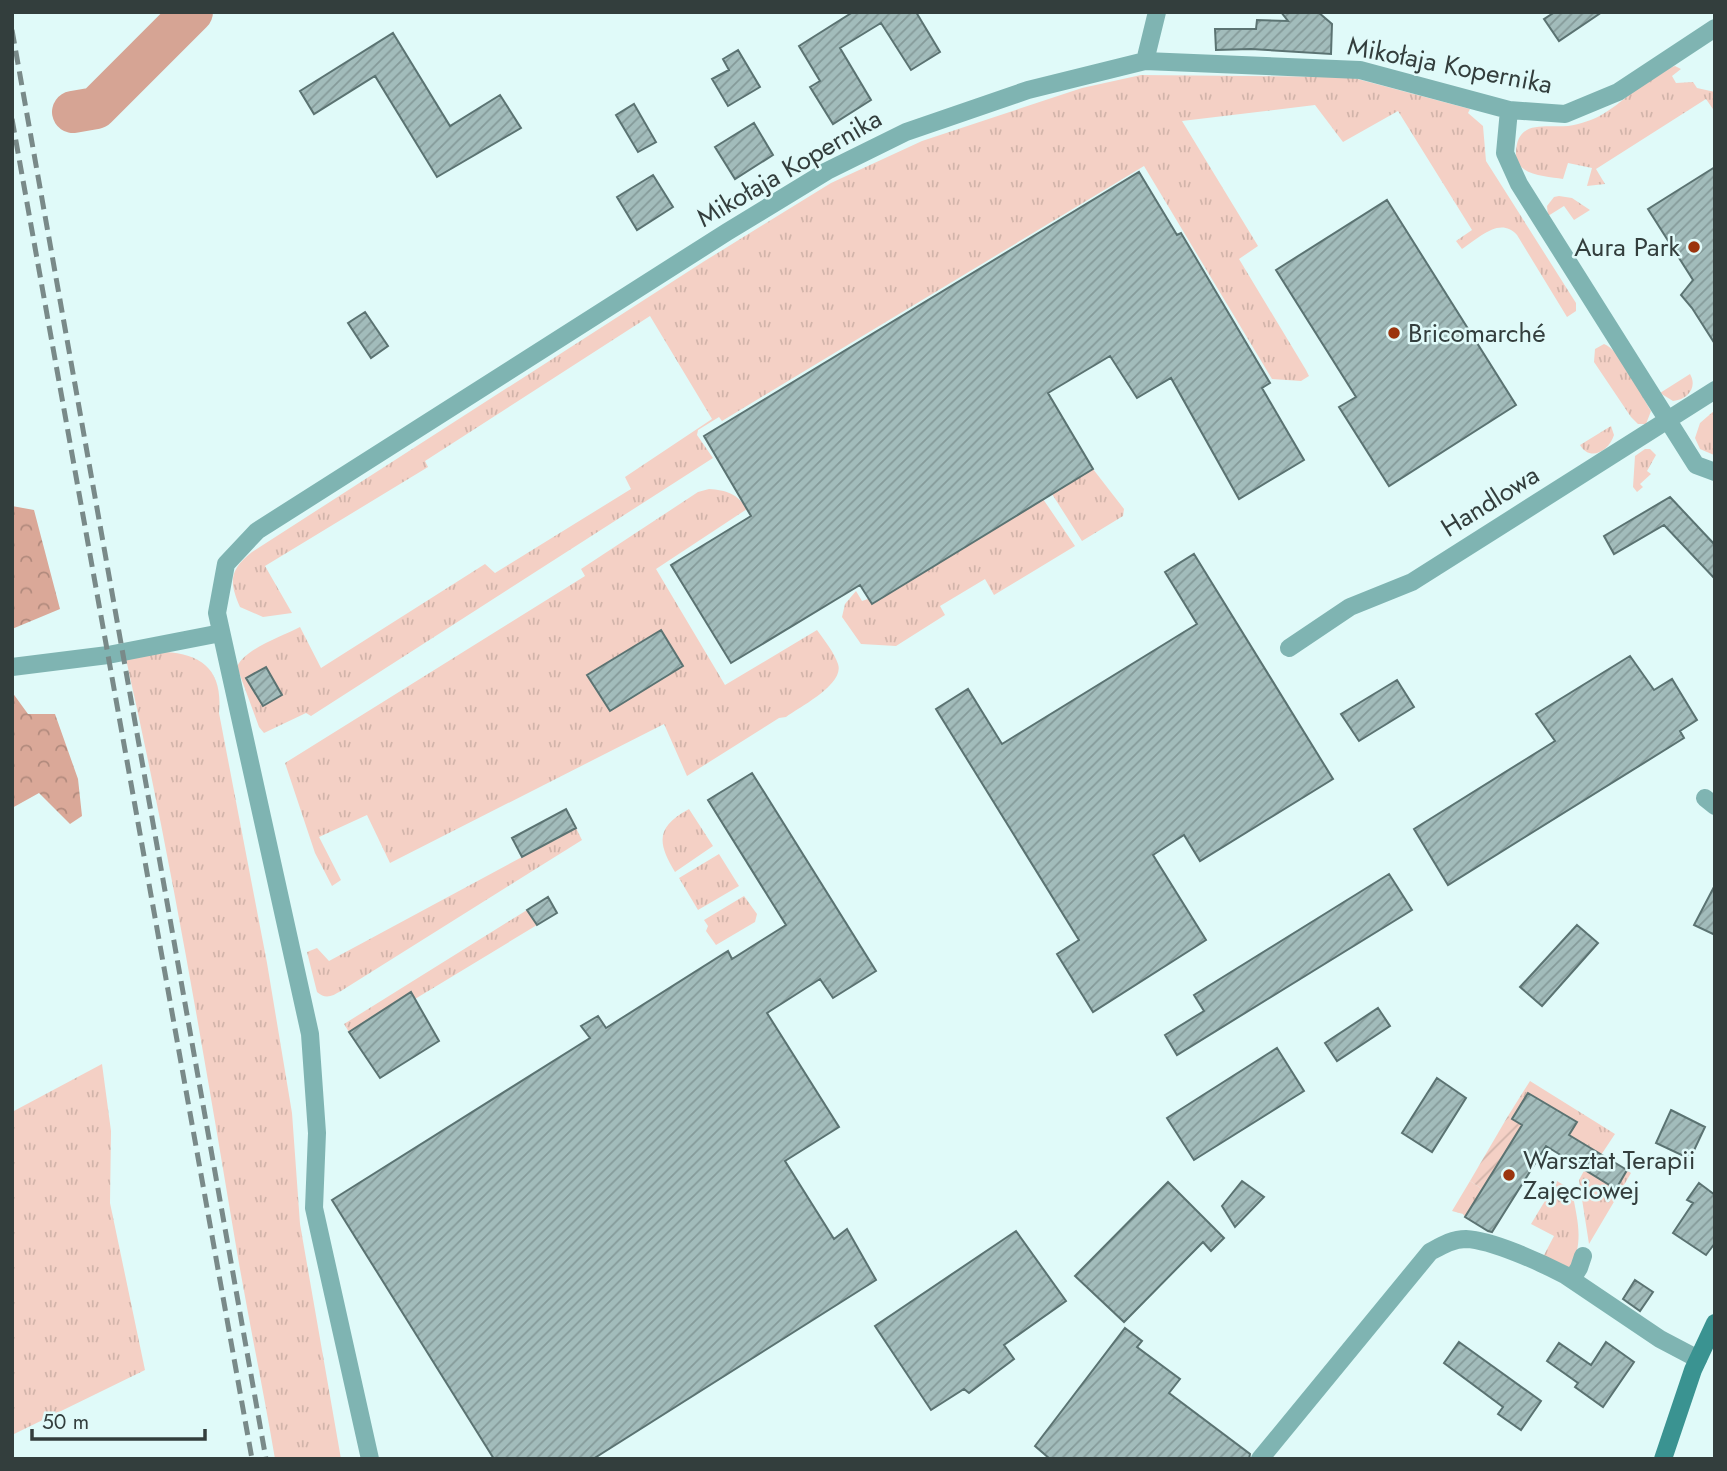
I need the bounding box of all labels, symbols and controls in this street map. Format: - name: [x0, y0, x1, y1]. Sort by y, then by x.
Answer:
- street label: Mikołaja Kopernika: [1344, 27, 1556, 103]
- street label: Mikołaja Kopernika: [689, 100, 889, 236]
- place label: Aura Park: [1574, 228, 1681, 266]
- marker: Aura Park: [1686, 239, 1702, 255]
- place label: Bricomarché: [1408, 314, 1546, 352]
- marker: Bricomarché: [1386, 325, 1402, 341]
- street label: Handlowa: [1433, 456, 1547, 546]
- place label: Warsztat Terapii Zajęciowej: [1523, 1141, 1695, 1209]
- marker: Warsztat Terapii Zajęciowej: [1501, 1167, 1517, 1183]
- scale bar: [32, 1398, 205, 1442]
- text: 50 m: [42, 1407, 89, 1437]

